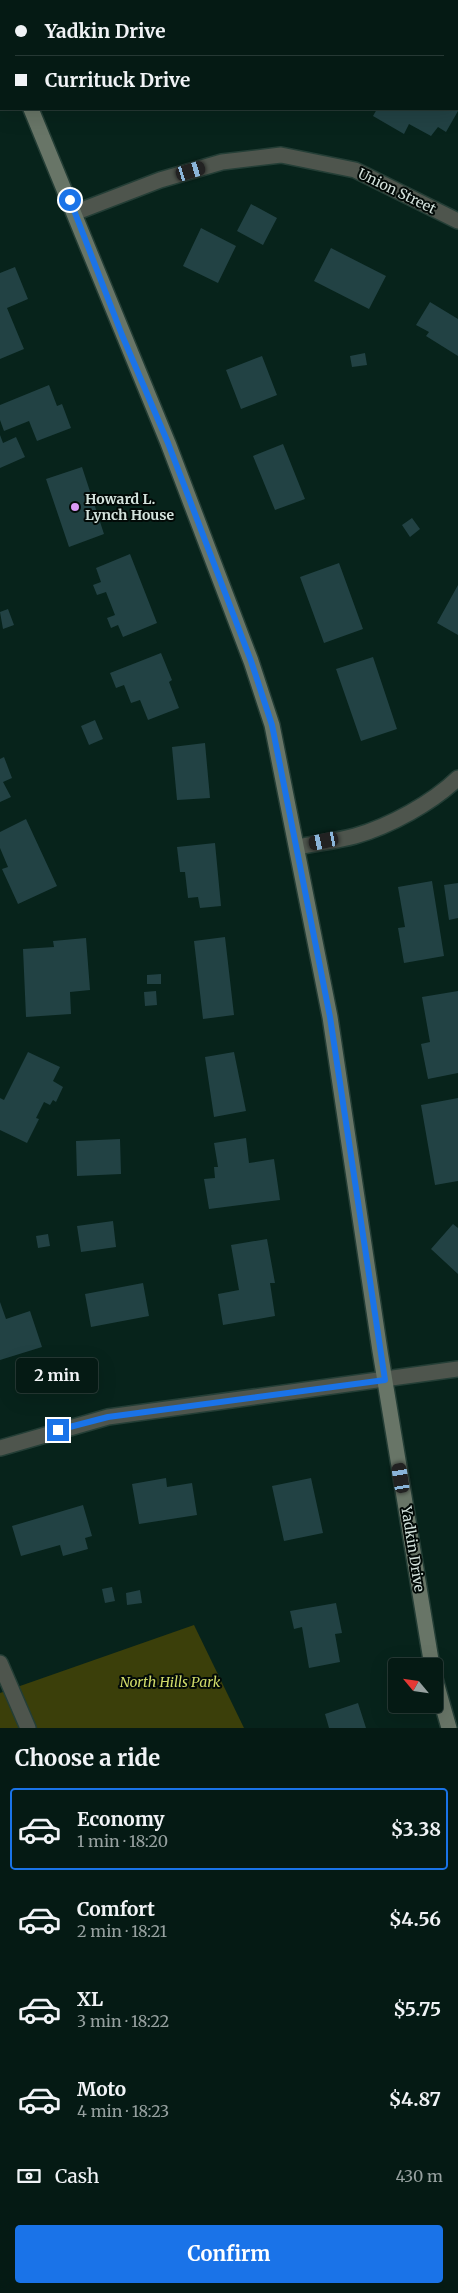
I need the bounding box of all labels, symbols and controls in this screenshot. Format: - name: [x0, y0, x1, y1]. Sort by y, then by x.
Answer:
- text: Yadkin Drive: [45, 19, 165, 43]
- text: Currituck Drive: [45, 68, 190, 92]
- car: [174, 159, 207, 183]
- street label: Union Street: [355, 164, 439, 218]
- route start: [59, 189, 81, 211]
- place label: Howard L. Lynch House: [85, 490, 175, 524]
- marker: Howard L. Lynch House: [69, 501, 81, 513]
- car: [307, 831, 340, 851]
- callout: 2 min: [17, 1358, 99, 1392]
- text: 2 min: [34, 1365, 80, 1385]
- route end: [47, 1419, 69, 1441]
- car: [391, 1462, 410, 1494]
- street label: Yadkin Drive: [397, 1504, 429, 1593]
- north arrow: [388, 1658, 442, 1712]
- map controls: [388, 1658, 443, 1713]
- park label: North Hills Park: [120, 1673, 221, 1691]
- text: Choose a ride: [15, 1744, 160, 1772]
- icon: car: [17, 1807, 62, 1852]
- text: Economy: [77, 1807, 165, 1831]
- text: $3.38: [391, 1817, 441, 1841]
- text: 1 min · 18:20: [77, 1831, 168, 1851]
- icon: car: [17, 1897, 62, 1942]
- text: Comfort: [77, 1897, 155, 1921]
- text: $4.56: [389, 1907, 441, 1931]
- text: 2 min · 18:21: [77, 1921, 167, 1941]
- icon: car: [17, 1987, 62, 2032]
- text: XL: [77, 1987, 103, 2011]
- text: $5.75: [393, 1997, 441, 2021]
- text: 3 min · 18:22: [77, 2011, 169, 2031]
- icon: car: [17, 2077, 62, 2122]
- text: Moto: [77, 2077, 126, 2101]
- text: $4.87: [389, 2087, 441, 2111]
- text: 4 min · 18:23: [77, 2101, 169, 2121]
- icon: cash: [15, 2162, 43, 2190]
- text: Cash: [55, 2164, 99, 2188]
- text: 430 m: [396, 2166, 443, 2186]
- button: Confirm: [15, 2225, 443, 2283]

